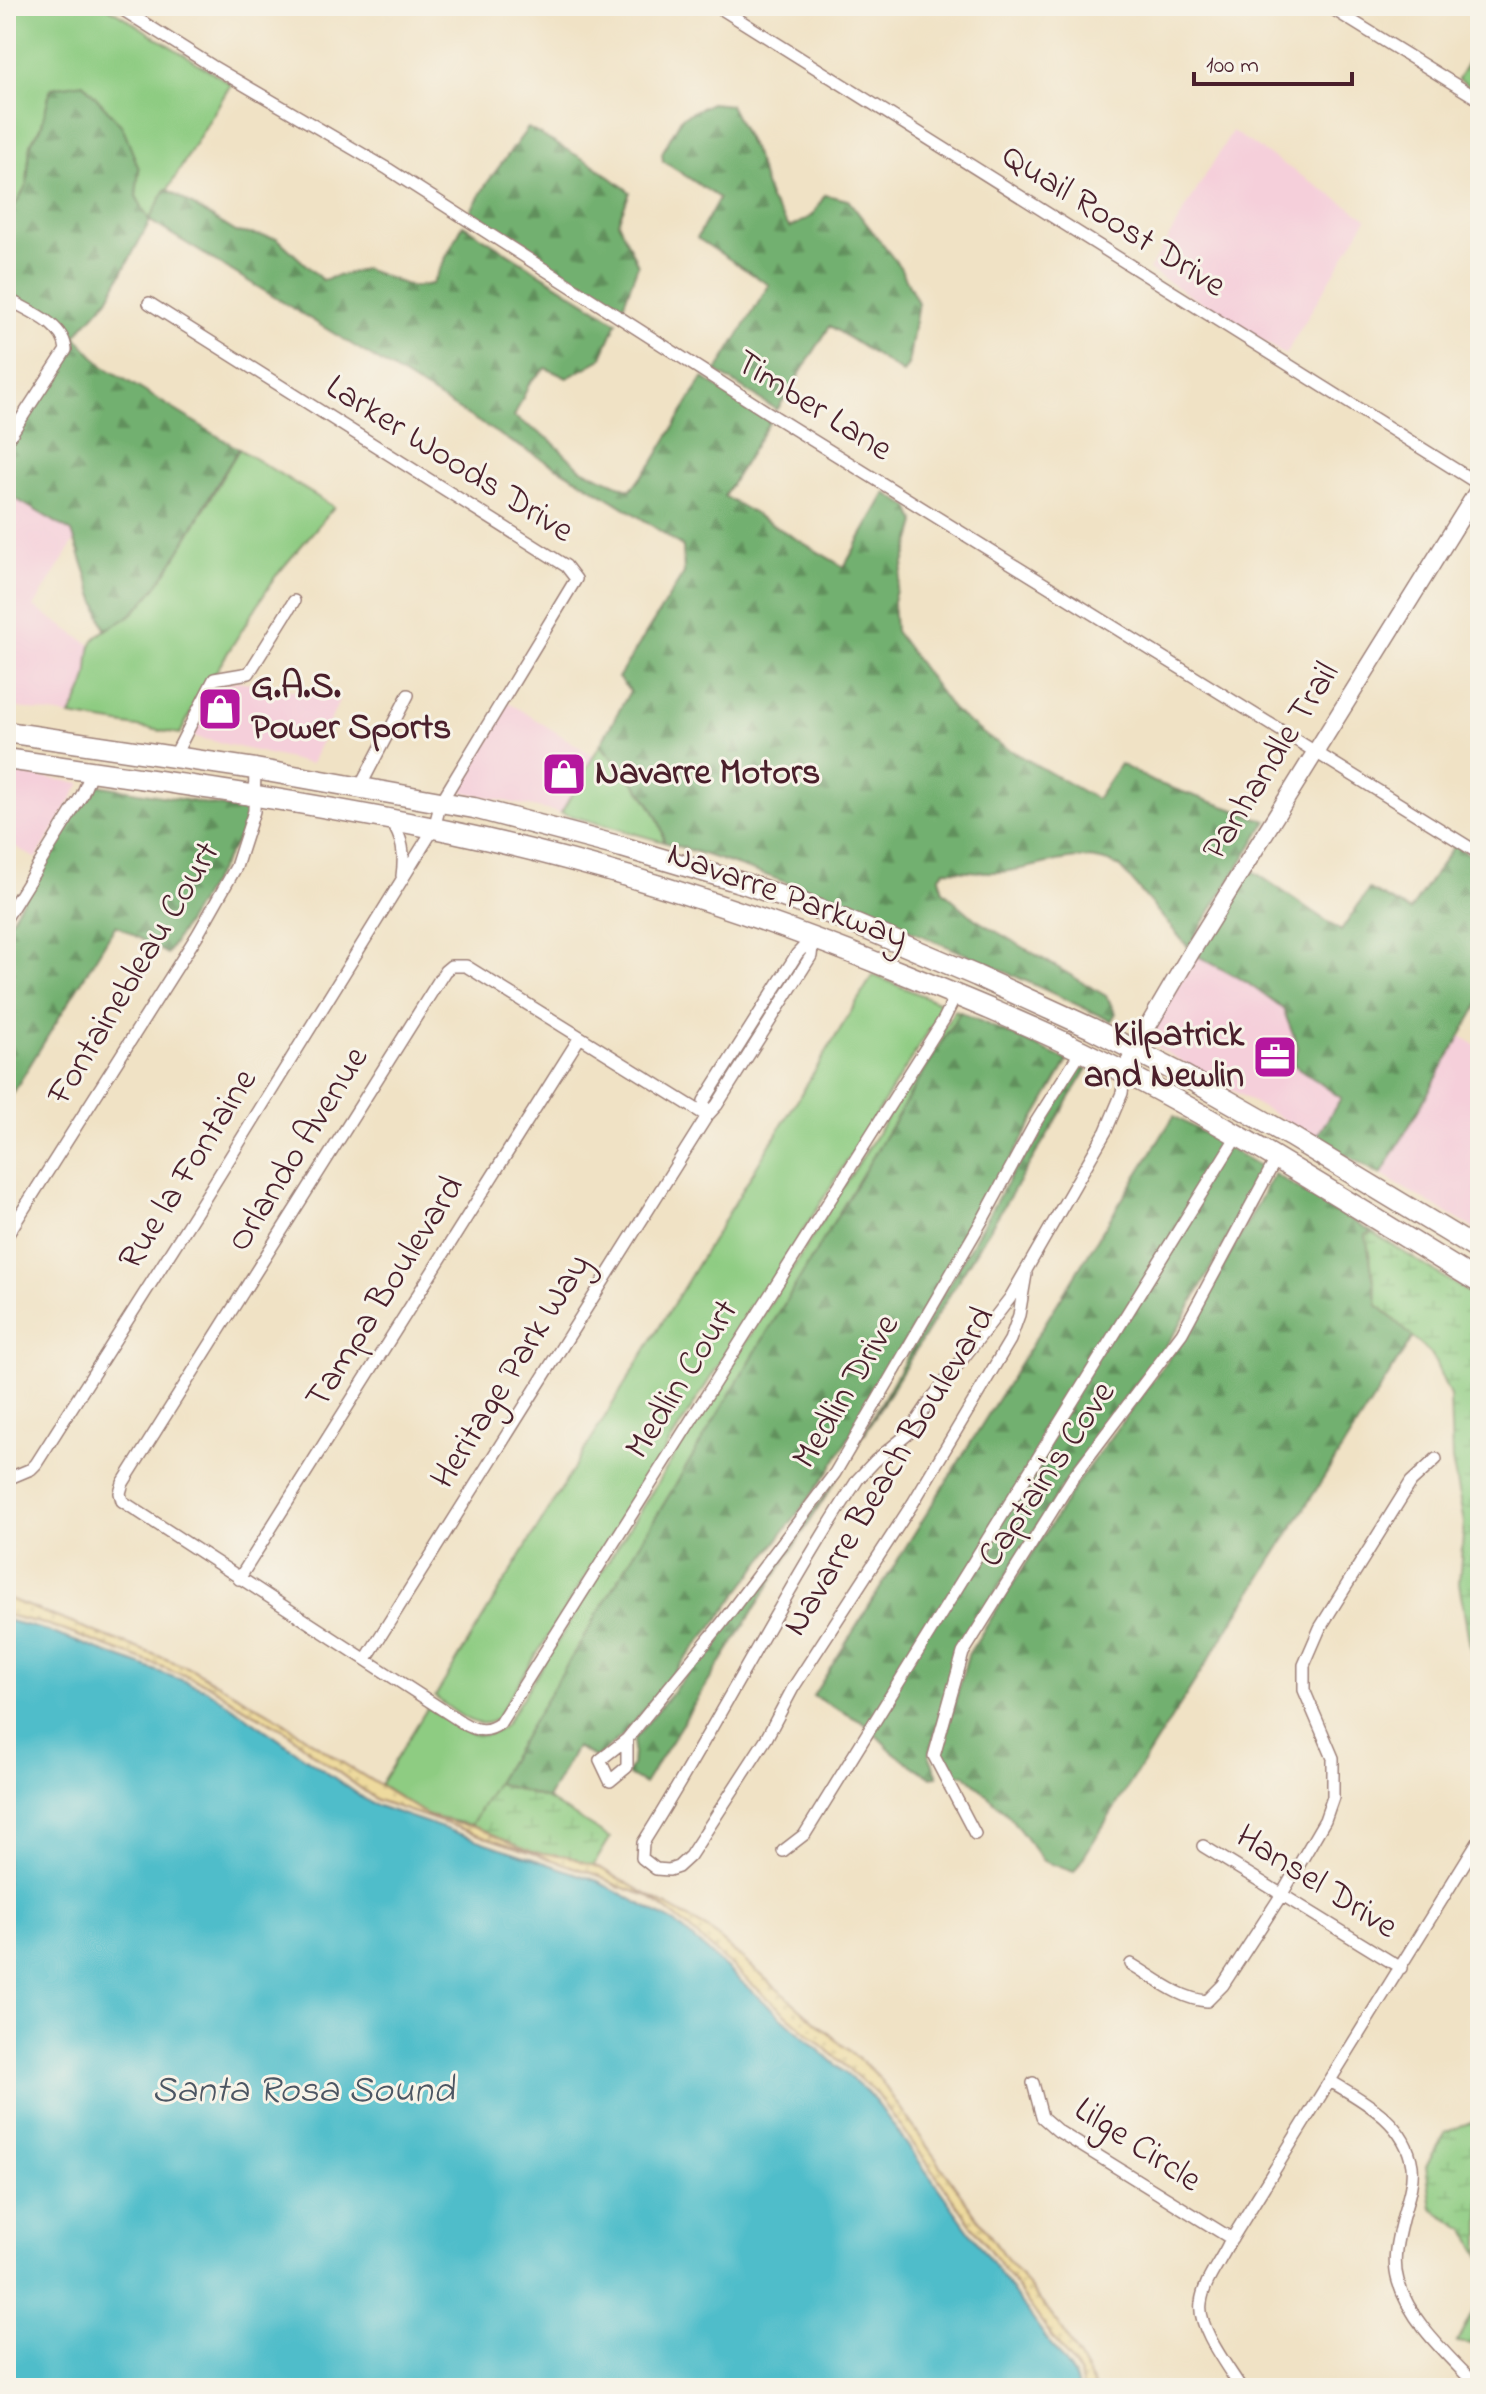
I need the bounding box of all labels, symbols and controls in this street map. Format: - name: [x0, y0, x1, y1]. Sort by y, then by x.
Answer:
- scale bar: [1194, 36, 1352, 86]
- text: 100 m: [1206, 49, 1259, 84]
- street label: Quail Roost Drive: [990, 132, 1237, 313]
- street label: Timber Lane: [724, 338, 903, 477]
- street label: Larker Woods Drive: [315, 362, 584, 558]
- street label: Panhandle Trail: [1190, 652, 1354, 872]
- place label: G.A.S. Power Sports: [251, 662, 451, 756]
- shop icon: G.A.S. Power Sports: [196, 685, 244, 733]
- place label: Navarre Motors: [595, 748, 820, 801]
- shop icon: Navarre Motors: [540, 750, 588, 798]
- street label: Navarre Parkway: [659, 829, 915, 965]
- street label: Fontainebleau Court: [35, 832, 235, 1117]
- place label: Kilpatrick and Newlin: [1084, 1010, 1245, 1104]
- office icon: Kilpatrick and Newlin: [1251, 1033, 1299, 1081]
- street label: Orlando Avenue: [215, 1036, 384, 1263]
- street label: Rue la Fontaine: [106, 1058, 272, 1281]
- street label: Tampa Boulevard: [293, 1166, 479, 1420]
- street label: Heritage Park Way: [418, 1244, 606, 1500]
- street label: Medlin Court: [613, 1290, 753, 1470]
- street label: Navarre Beach Boulevard: [770, 1297, 1010, 1647]
- street label: Medlin Drive: [780, 1304, 915, 1480]
- street label: Captain's Cove: [966, 1370, 1131, 1579]
- street label: Hansel Drive: [1224, 1812, 1408, 1954]
- water label: Santa Rosa Sound: [152, 2064, 456, 2120]
- street label: Lilge Circle: [1063, 2085, 1212, 2208]

